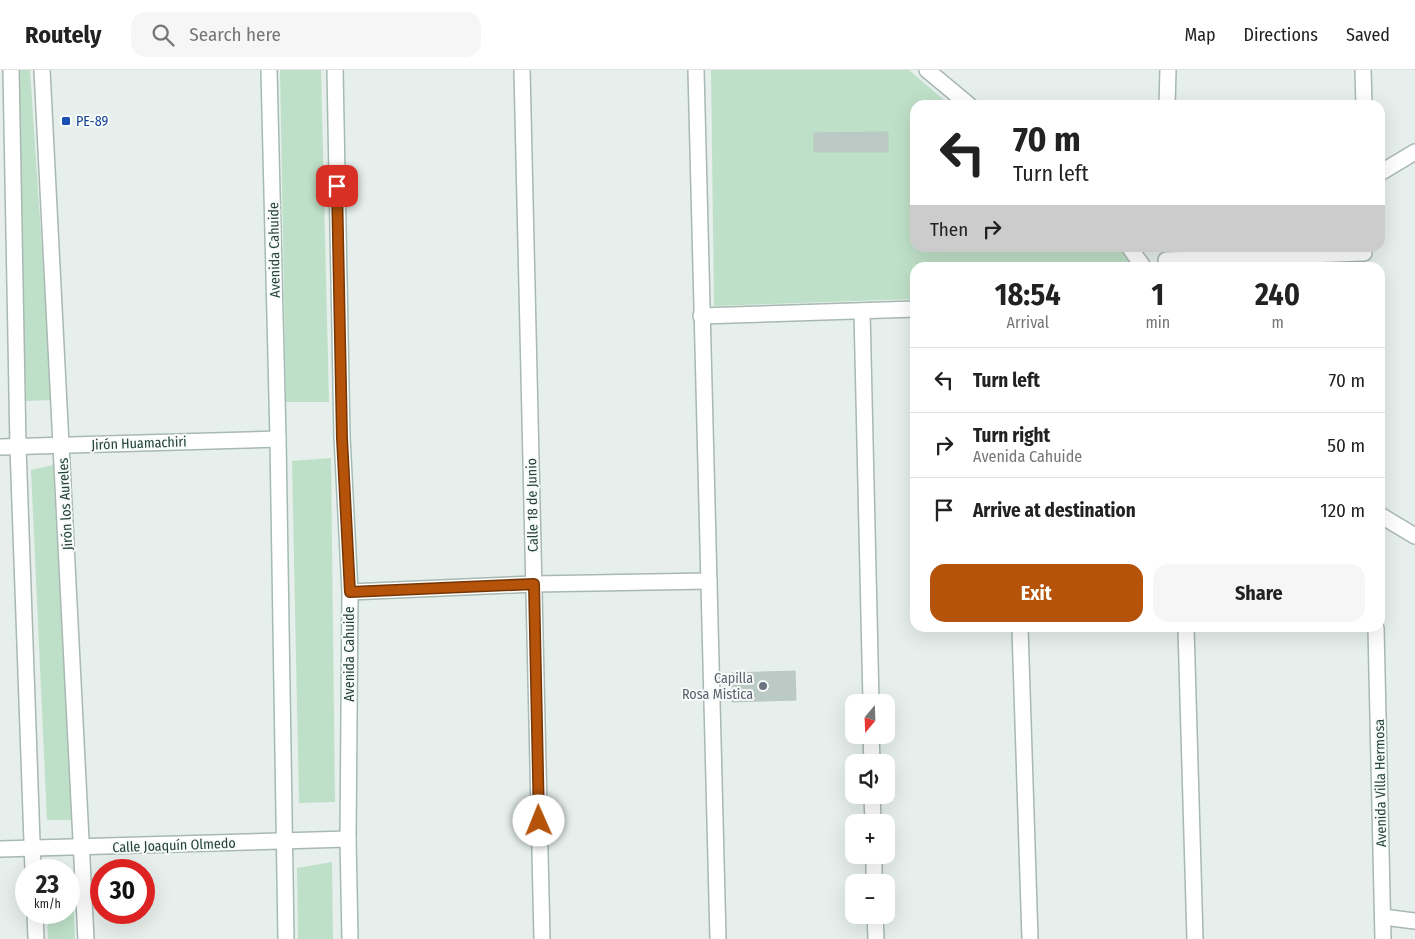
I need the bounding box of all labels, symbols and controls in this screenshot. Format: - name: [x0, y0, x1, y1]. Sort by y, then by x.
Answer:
- search box: [131, 12, 481, 57]
- text: Routely: [25, 21, 101, 49]
- icon: search: [149, 21, 177, 49]
- text: Search here: [189, 23, 281, 46]
- text: Map: [1184, 24, 1216, 46]
- text: Directions: [1244, 24, 1318, 46]
- text: Saved: [1346, 24, 1390, 46]
- place label: PE-89: [76, 113, 109, 130]
- marker: PE-89: [60, 115, 72, 127]
- text: 70 m: [1013, 118, 1081, 160]
- icon: left: [930, 120, 995, 185]
- text: Turn left: [1013, 160, 1089, 187]
- pin: [316, 165, 358, 207]
- icon: arrive: [323, 172, 351, 200]
- street label: Avenida Cahuide: [265, 202, 284, 298]
- icon: right: [978, 215, 1006, 243]
- text: Then: [930, 218, 968, 241]
- text: 18:54: [995, 277, 1061, 313]
- text: 1: [1151, 277, 1164, 313]
- text: 240: [1255, 277, 1300, 313]
- text: Arrival: [1007, 313, 1049, 332]
- text: min: [1145, 313, 1170, 332]
- text: m: [1271, 313, 1284, 332]
- icon: left: [930, 366, 958, 394]
- text: Turn left: [973, 369, 1040, 392]
- text: 70 m: [1329, 369, 1365, 392]
- text: Turn right: [973, 424, 1050, 447]
- icon: right: [930, 431, 958, 459]
- street label: Jirón Huamachiri: [91, 433, 187, 454]
- text: 50 m: [1327, 434, 1365, 457]
- text: Avenida Cahuide: [973, 447, 1082, 466]
- street label: Jirón los Aureles: [55, 457, 76, 551]
- street label: Calle 18 de Junio: [523, 458, 542, 552]
- icon: arrive: [930, 496, 958, 524]
- text: Arrive at destination: [973, 499, 1136, 522]
- text: 120 m: [1320, 499, 1365, 522]
- button: Exit: [930, 564, 1143, 622]
- button: Share: [1153, 564, 1365, 622]
- street label: Avenida Cahuide: [341, 606, 358, 702]
- place label: Capilla Rosa Mistica: [682, 670, 753, 703]
- marker: Capilla Rosa Mistica: [757, 680, 769, 692]
- north arrow: [845, 694, 895, 744]
- map controls: [845, 694, 895, 924]
- street label: Avenida Villa Hermosa: [1371, 719, 1390, 847]
- button: sound: [845, 754, 895, 804]
- position arrow: [512, 794, 564, 846]
- button: +: [845, 814, 895, 864]
- street label: Calle Joaquín Olmedo: [112, 835, 236, 856]
- speed limit sign: 30: [90, 859, 155, 924]
- text: 23: [36, 870, 59, 900]
- button: −: [845, 874, 895, 924]
- text: km/h: [34, 897, 61, 911]

